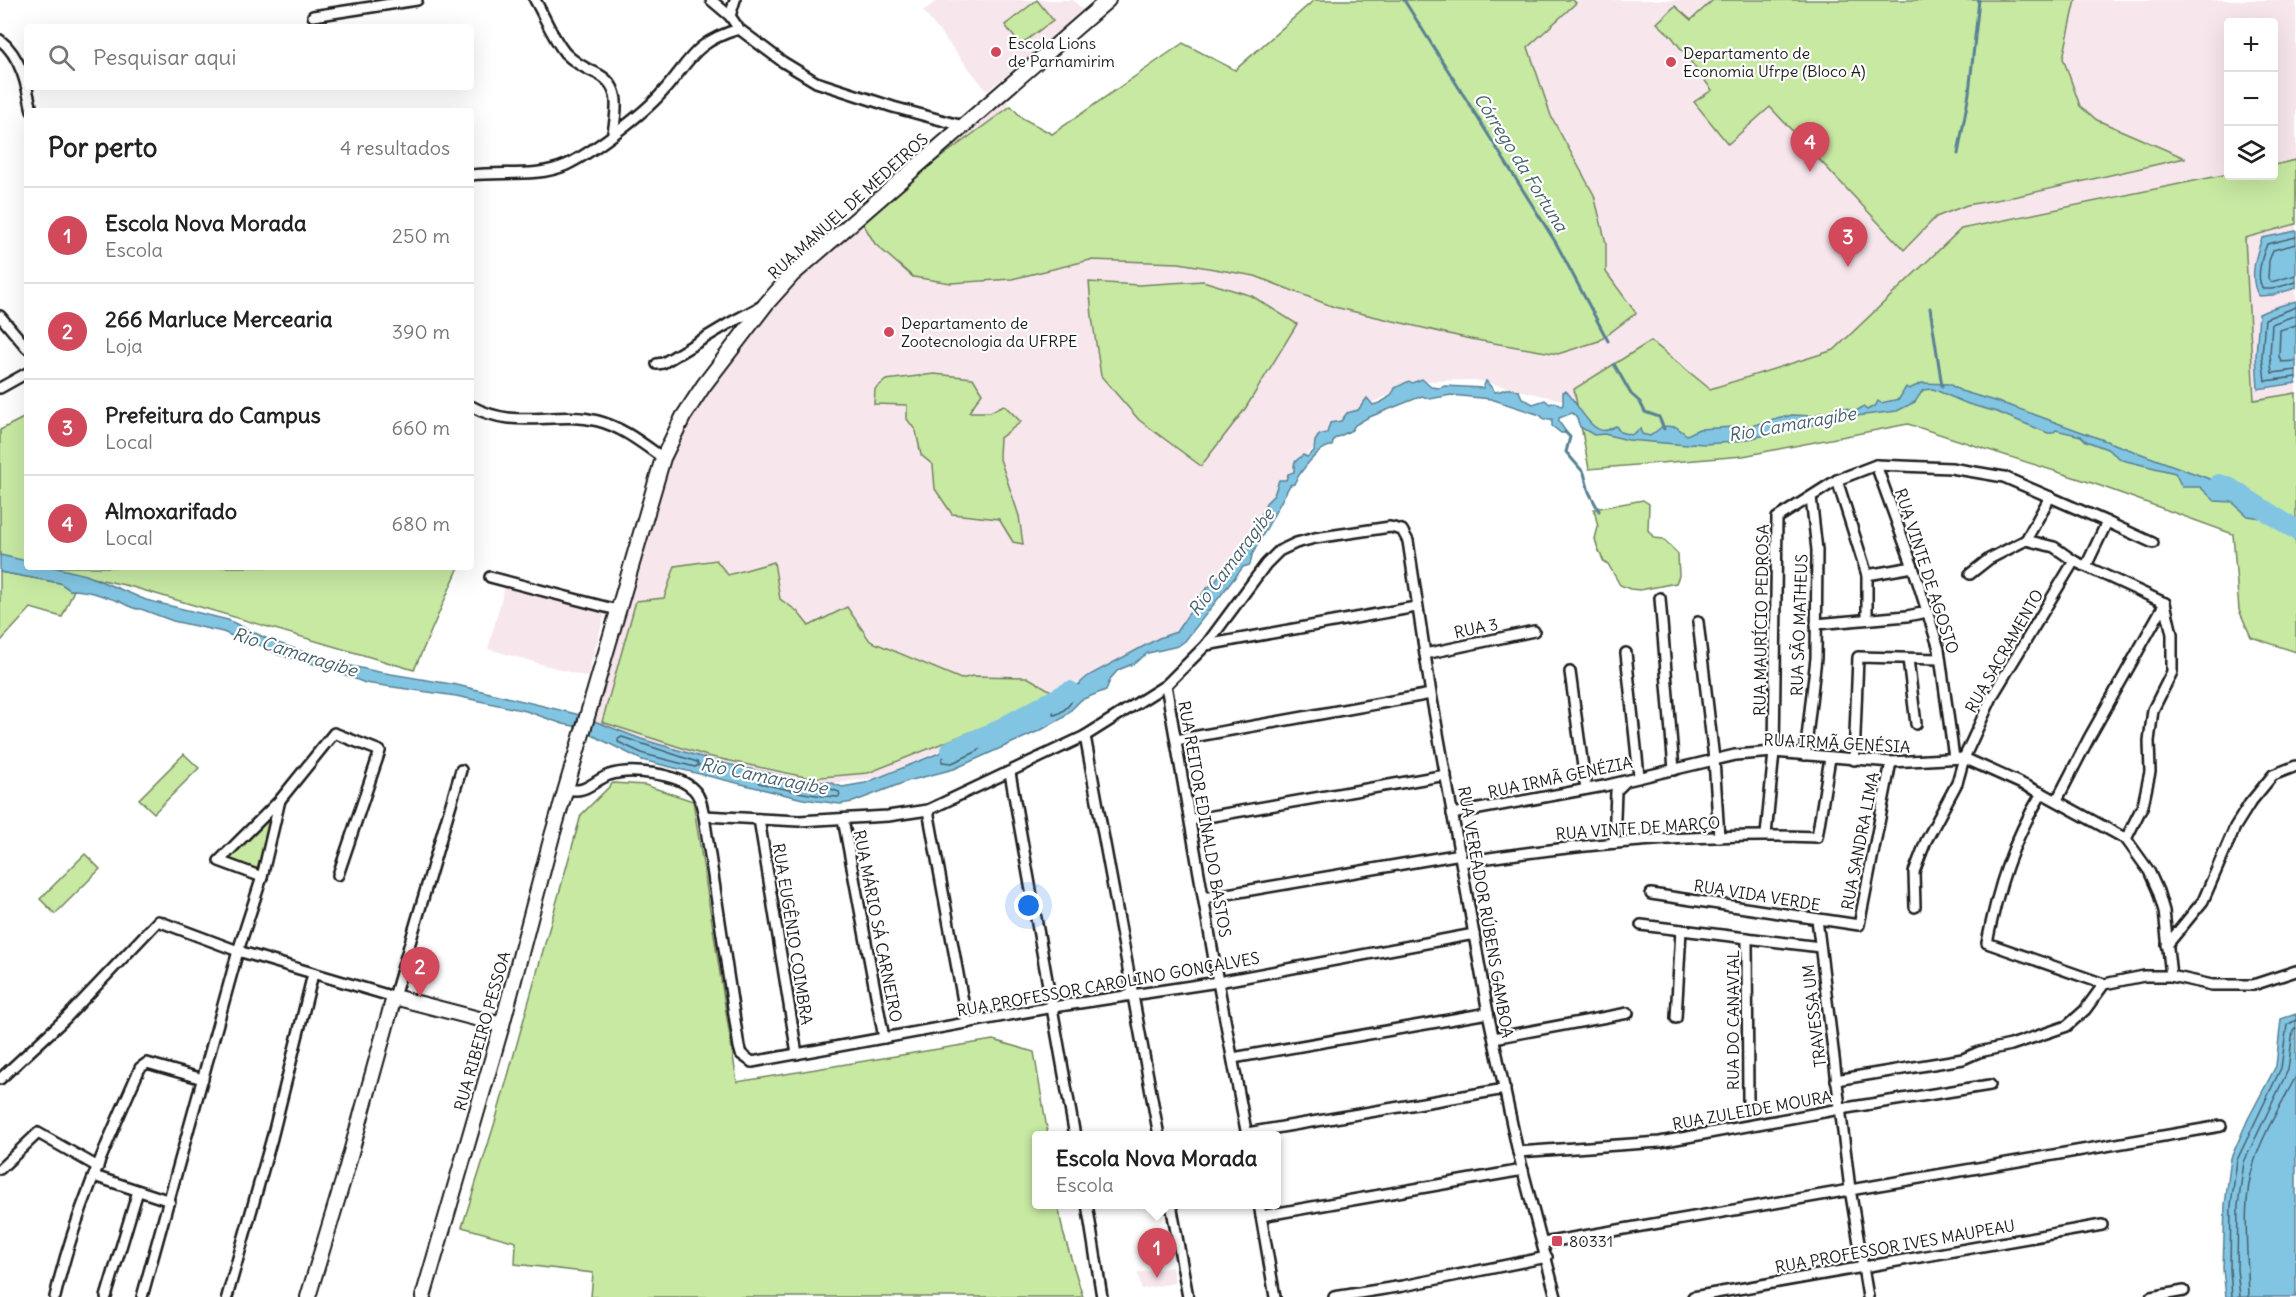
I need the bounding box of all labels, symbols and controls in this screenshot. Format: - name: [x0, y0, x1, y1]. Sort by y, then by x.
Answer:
- map controls: [2224, 18, 2278, 180]
- button: +: [2224, 18, 2278, 72]
- search box: [24, 24, 474, 90]
- place label: Escola Lions de Parnamirim: [1008, 33, 1115, 71]
- icon: search: [45, 41, 78, 74]
- text: Pesquisar aqui: [93, 43, 236, 71]
- place label: Departamento de Economia Ufrpe (Bloco A): [1683, 43, 1866, 81]
- marker: Escola Lions de Parnamirim: [989, 45, 1003, 59]
- marker: Departamento de Economia Ufrpe (Bloco A): [1664, 55, 1678, 69]
- button: −: [2224, 72, 2278, 126]
- water label: Córrego da Fortuna: [1469, 88, 1574, 237]
- pin: 4: [1790, 122, 1830, 172]
- button: layers: [2224, 126, 2278, 180]
- street label: RUA MANUEL DE MEDEIROS: [764, 129, 932, 283]
- text: Por perto: [48, 131, 157, 164]
- text: 4 resultados: [340, 135, 450, 160]
- text: Escola Nova Morada: [105, 209, 307, 237]
- pin: 3: [1828, 218, 1868, 267]
- text: 1: [64, 223, 71, 248]
- text: 250 m: [392, 223, 450, 248]
- text: Escola: [105, 237, 163, 262]
- text: 266 Marluce Mercearia: [105, 305, 332, 333]
- place label: Departamento de Zootecnologia da UFRPE: [901, 313, 1077, 351]
- text: 2: [62, 319, 73, 344]
- text: 390 m: [392, 319, 450, 344]
- marker: Departamento de Zootecnologia da UFRPE: [882, 325, 896, 339]
- text: Loja: [105, 333, 143, 358]
- text: Prefeitura do Campus: [105, 401, 321, 429]
- water label: Rio Camaragibe: [1726, 401, 1859, 447]
- text: 3: [62, 415, 73, 440]
- text: 660 m: [391, 415, 450, 440]
- text: Local: [105, 429, 153, 454]
- street label: RUA VINTE DE AGOSTO: [1891, 486, 1963, 656]
- text: Almoxarifado: [105, 497, 237, 525]
- water label: Rio Camaragibe: [1183, 503, 1280, 620]
- text: 4: [62, 511, 73, 536]
- text: 680 m: [391, 511, 450, 536]
- street label: RUA MAURÍCIO PEDROSA: [1749, 524, 1773, 716]
- text: Local: [105, 525, 153, 550]
- street label: RUA SÃO MATHEUS: [1787, 554, 1811, 696]
- street label: RUA SACRAMENTO: [1961, 586, 2047, 716]
- street label: RUA 3: [1452, 614, 1500, 642]
- water label: Rio Camaragibe: [230, 622, 361, 682]
- street label: RUA REITOR EDINALDO BASTOS: [1174, 699, 1236, 939]
- street label: RUA IRMÃ GENÉSIA: [1763, 729, 1911, 757]
- water label: Rio Camaragibe: [698, 752, 831, 800]
- street label: RUA IRMÃ GENÉZIA: [1486, 752, 1634, 802]
- street label: RUA SANDRA LIMA: [1837, 770, 1883, 912]
- street label: RUA VEREADOR RÚBENS GAMBOA: [1454, 785, 1518, 1039]
- street label: RUA VINTE DE MARÇO: [1555, 812, 1721, 844]
- street label: RUA MÁRIO SÁ CARNEIRO: [850, 828, 906, 1024]
- street label: RUA EUGÊNIO COIMBRA: [769, 842, 817, 1026]
- street label: RUA VIDA VERDE: [1692, 875, 1822, 915]
- your location: [1014, 891, 1043, 920]
- street label: RUA PROFESSOR CAROLINO GONÇALVES: [955, 947, 1261, 1021]
- pin: 2: [400, 948, 440, 997]
- street label: RUA RIBEIRO PESSOA: [450, 949, 514, 1113]
- street label: RUA DO CANAVIAL: [1723, 950, 1743, 1090]
- street label: TRAVESSA UM: [1798, 963, 1830, 1069]
- street label: RUA ZULEIDE MOURA: [1671, 1086, 1833, 1134]
- popup: [1032, 1131, 1281, 1209]
- text: Escola Nova Morada: [1056, 1144, 1257, 1172]
- text: Escola: [1056, 1172, 1114, 1197]
- street label: RUA PROFESSOR IVES MAUPEAU: [1774, 1215, 2016, 1277]
- pin: 1: [1138, 1228, 1176, 1278]
- place label: 80331: [1569, 1231, 1613, 1251]
- marker: 80331: [1550, 1234, 1564, 1248]

